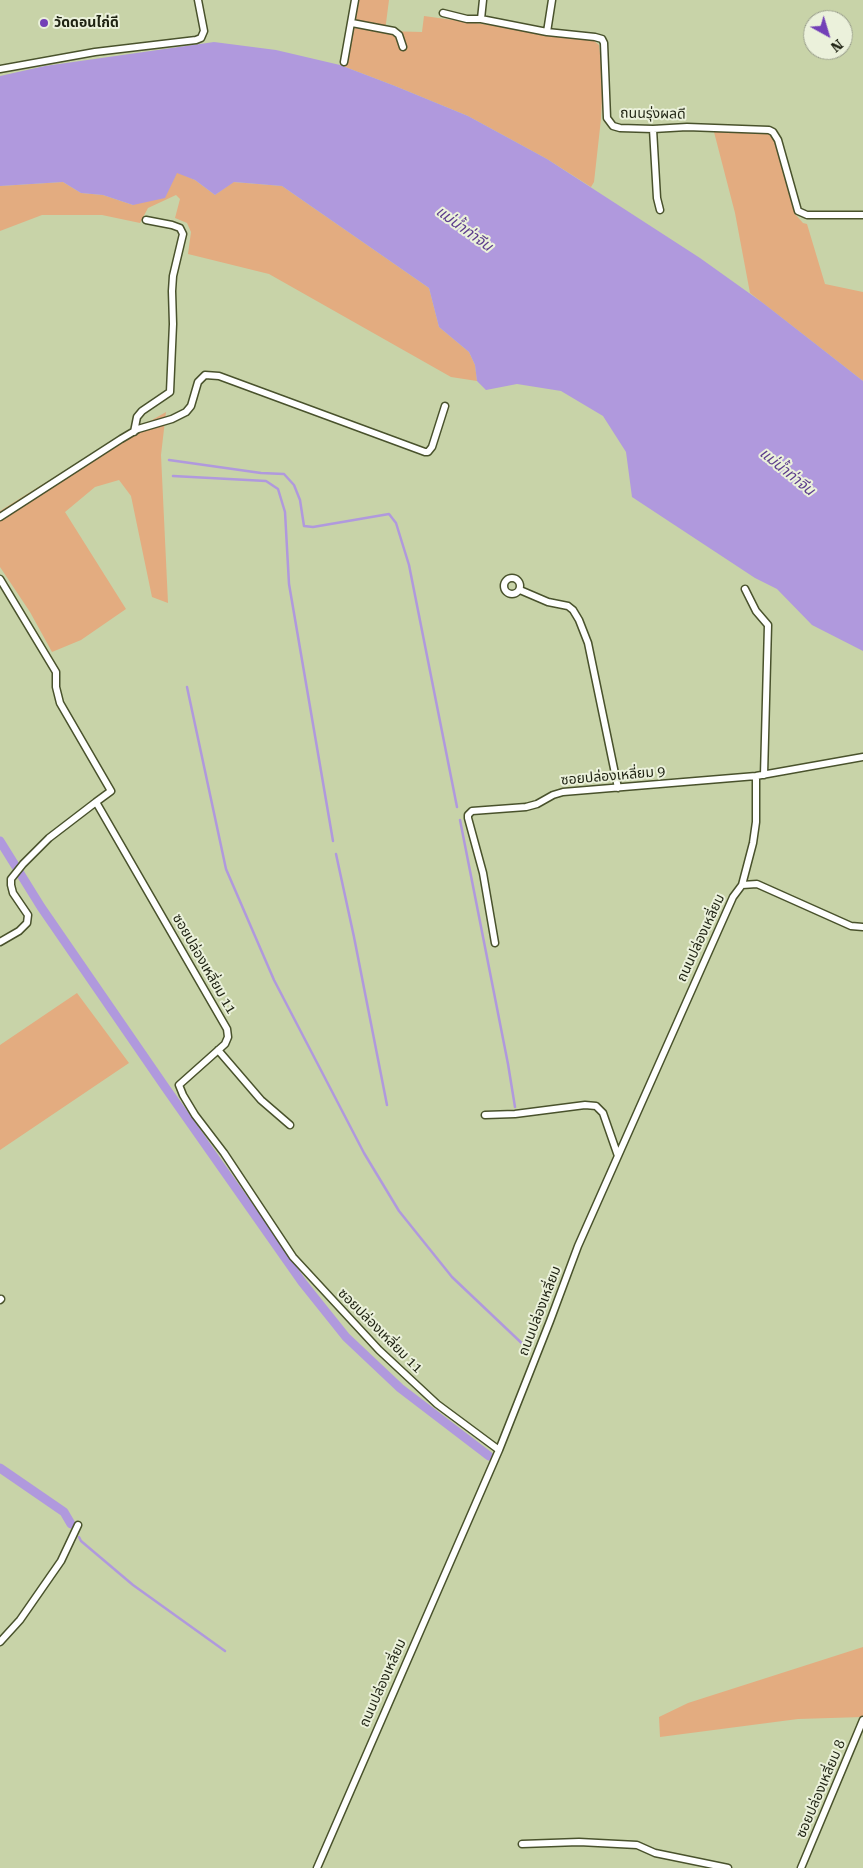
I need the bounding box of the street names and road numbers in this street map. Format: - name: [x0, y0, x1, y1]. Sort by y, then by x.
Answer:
- street label: ถนนรุ่งผลดี: [620, 105, 686, 123]
- street label: ซอยปล่องเหลี่ยม 9: [560, 763, 666, 789]
- street label: ถนนปล่องเหลี่ยม: [673, 891, 729, 985]
- street label: ซอยปล่องเหลี่ยม 11: [169, 911, 239, 1017]
- street label: ถนนปล่องเหลี่ยม: [515, 1264, 565, 1358]
- street label: ซอยปล่องเหลี่ยม 11: [334, 1285, 426, 1377]
- street label: ถนนปล่องเหลี่ยม: [356, 1636, 410, 1730]
- street label: ซอยปล่องเหลี่ยม 8: [793, 1737, 849, 1841]

